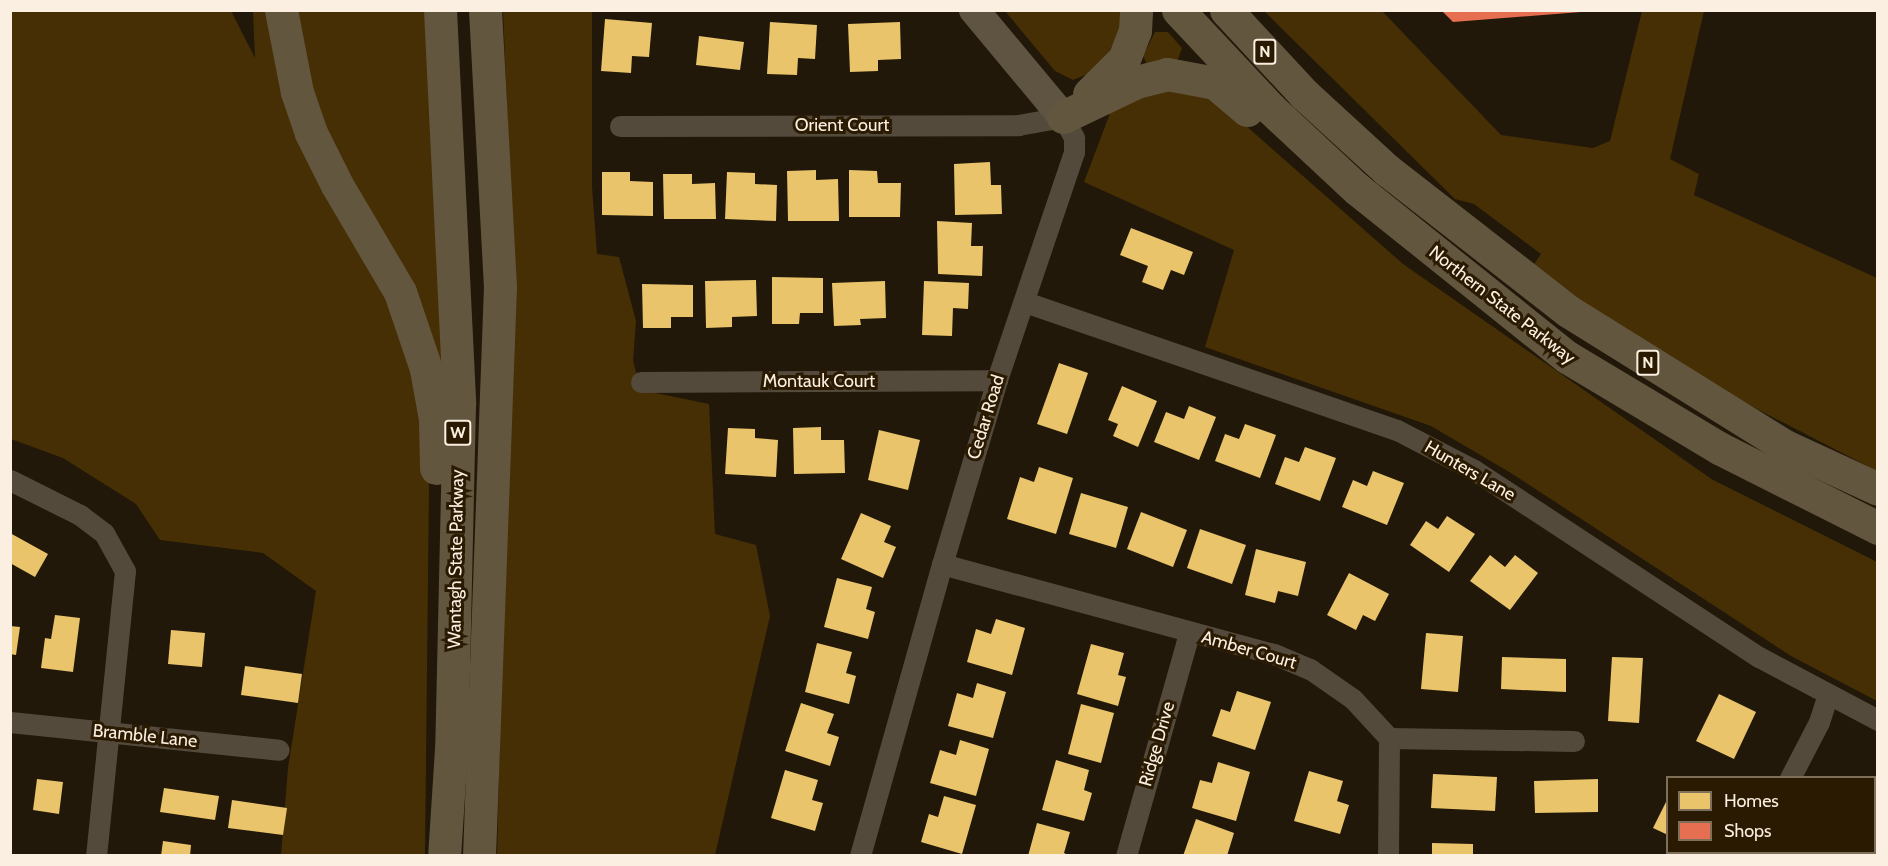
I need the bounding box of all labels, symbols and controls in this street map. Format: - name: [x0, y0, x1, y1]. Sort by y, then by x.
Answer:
- road number: N: [1253, 39, 1277, 65]
- street label: Orient Court: [795, 114, 889, 136]
- street label: Northern State Parkway: [1425, 241, 1579, 369]
- road number: N: [1636, 350, 1660, 376]
- street label: Montauk Court: [763, 370, 875, 392]
- street label: Cedar Road: [963, 372, 1009, 462]
- road number: W: [443, 420, 473, 446]
- street label: Hunters Lane: [1421, 436, 1519, 506]
- street label: Wantagh State Parkway: [444, 469, 468, 649]
- street label: Amber Court: [1199, 626, 1299, 674]
- street label: Ridge Drive: [1135, 699, 1179, 789]
- street label: Bramble Lane: [92, 720, 198, 752]
- legend: [1666, 776, 1876, 854]
- text: Homes: [1724, 790, 1779, 812]
- text: Shops: [1724, 820, 1772, 842]

